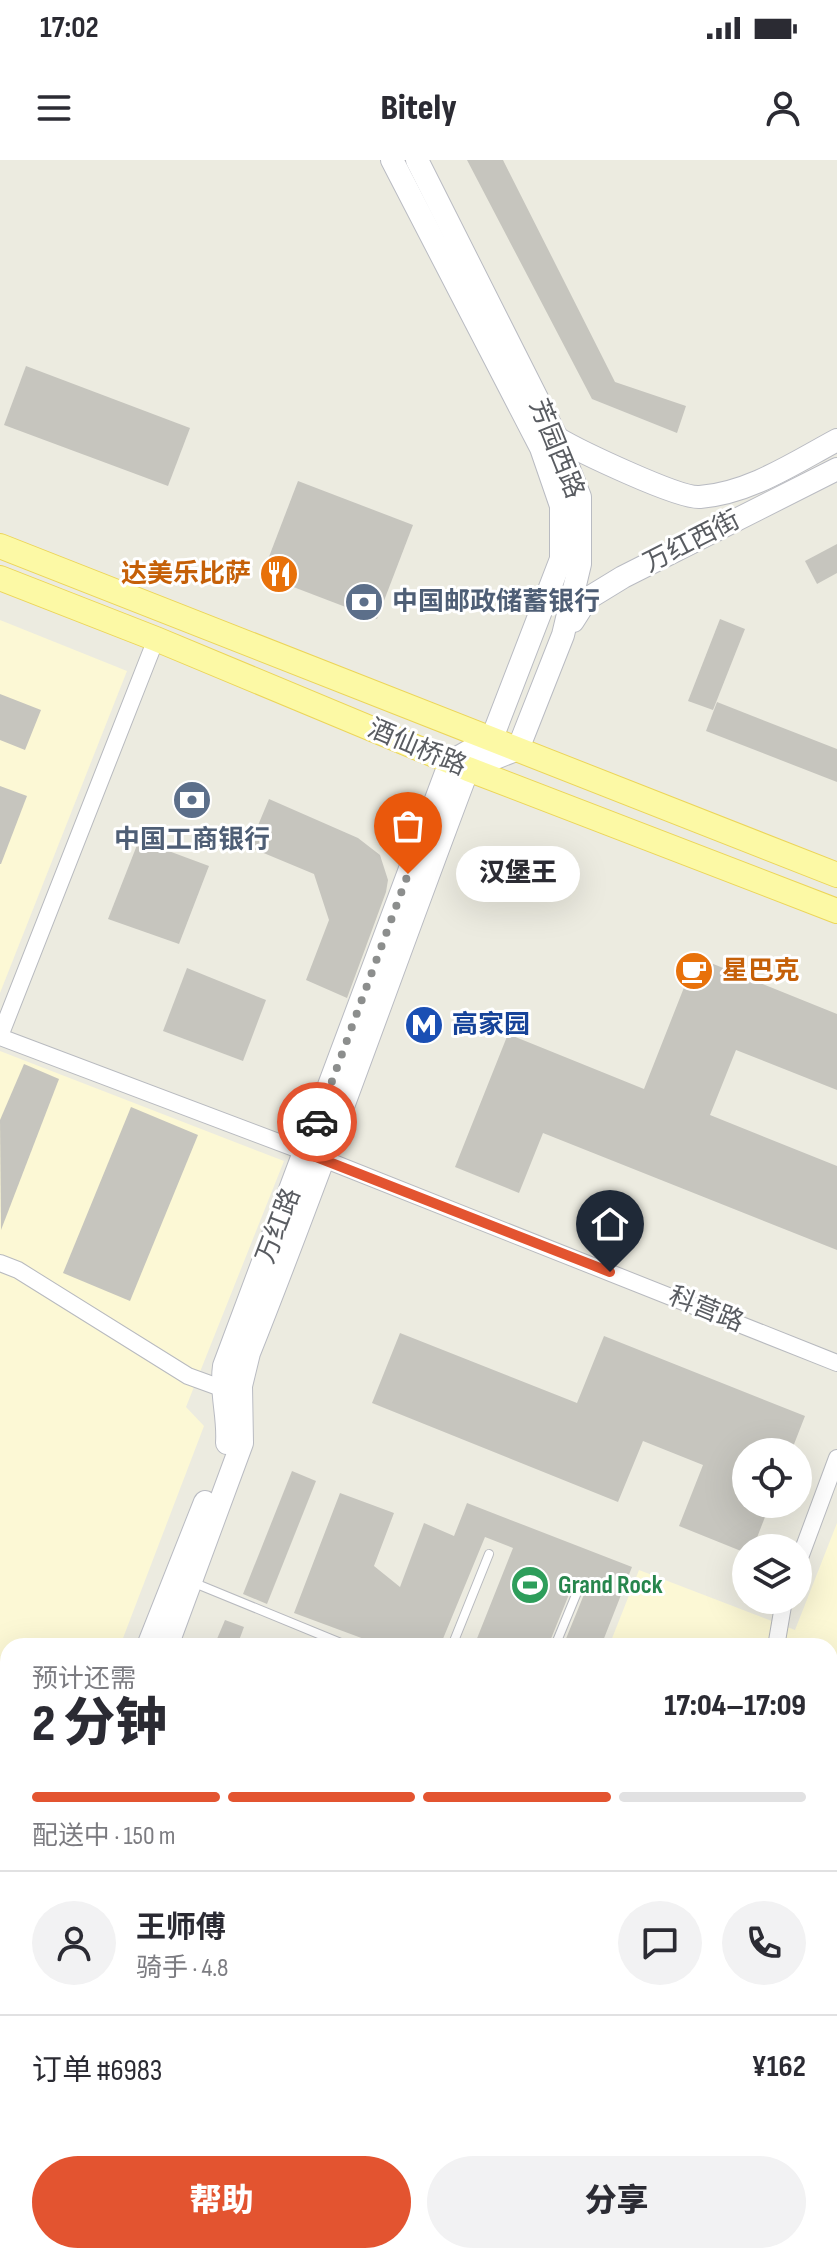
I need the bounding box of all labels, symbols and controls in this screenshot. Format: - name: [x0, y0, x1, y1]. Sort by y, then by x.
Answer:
- text: 17:02: [40, 10, 99, 46]
- icon: menu: [32, 86, 76, 130]
- icon: person: [761, 86, 805, 130]
- text: Bitely: [380, 87, 457, 130]
- street label: 芳园西路: [522, 395, 590, 503]
- street label: 万红西街: [639, 505, 745, 579]
- restaurant icon: 达美乐比萨: [258, 553, 300, 595]
- place label: 达美乐比萨: [121, 559, 251, 590]
- bank icon: 中国邮政储蓄银行: [343, 581, 385, 623]
- place label: 中国邮政储蓄银行: [392, 587, 600, 618]
- street label: 酒仙桥路: [363, 713, 471, 783]
- bank icon: 中国工商银行: [171, 779, 213, 821]
- pin: [374, 792, 442, 874]
- icon: bag: [386, 804, 430, 848]
- place label: 中国工商银行: [114, 825, 270, 856]
- callout: 汉堡王: [456, 846, 580, 902]
- text: 汉堡王: [479, 858, 557, 889]
- cafe icon: 星巴克: [673, 950, 715, 992]
- place label: 星巴克: [722, 956, 800, 987]
- metro station icon: 高家园: [403, 1004, 445, 1046]
- place label: 高家园: [452, 1010, 530, 1041]
- courier: [277, 1082, 357, 1162]
- icon: car: [295, 1100, 339, 1144]
- street label: 万红路: [251, 1184, 307, 1268]
- pin: [576, 1190, 644, 1272]
- icon: home: [588, 1202, 632, 1246]
- street label: 科营路: [664, 1281, 748, 1339]
- map controls: [732, 1438, 812, 1614]
- button: locate: [732, 1438, 812, 1518]
- button: layers: [732, 1534, 812, 1614]
- sports icon: Grand Rock: [509, 1564, 551, 1606]
- place label: Grand Rock: [558, 1570, 663, 1601]
- text: 预计还需: [32, 1664, 136, 1695]
- text: 17:04–17:09: [664, 1688, 806, 1724]
- text: 2 分钟: [32, 1693, 167, 1756]
- text: 配送中 · 150 m: [32, 1821, 175, 1852]
- button: person: [32, 1901, 116, 1985]
- button: chat: [618, 1901, 702, 1985]
- button: phone: [722, 1901, 806, 1985]
- text: 王师傅: [136, 1910, 226, 1946]
- text: 骑手 · 4.8: [136, 1953, 228, 1984]
- text: ¥162: [751, 2049, 806, 2085]
- text: 订单 #6983: [32, 2053, 162, 2089]
- button: 帮助: [32, 2156, 411, 2248]
- button: 分享: [427, 2156, 806, 2248]

